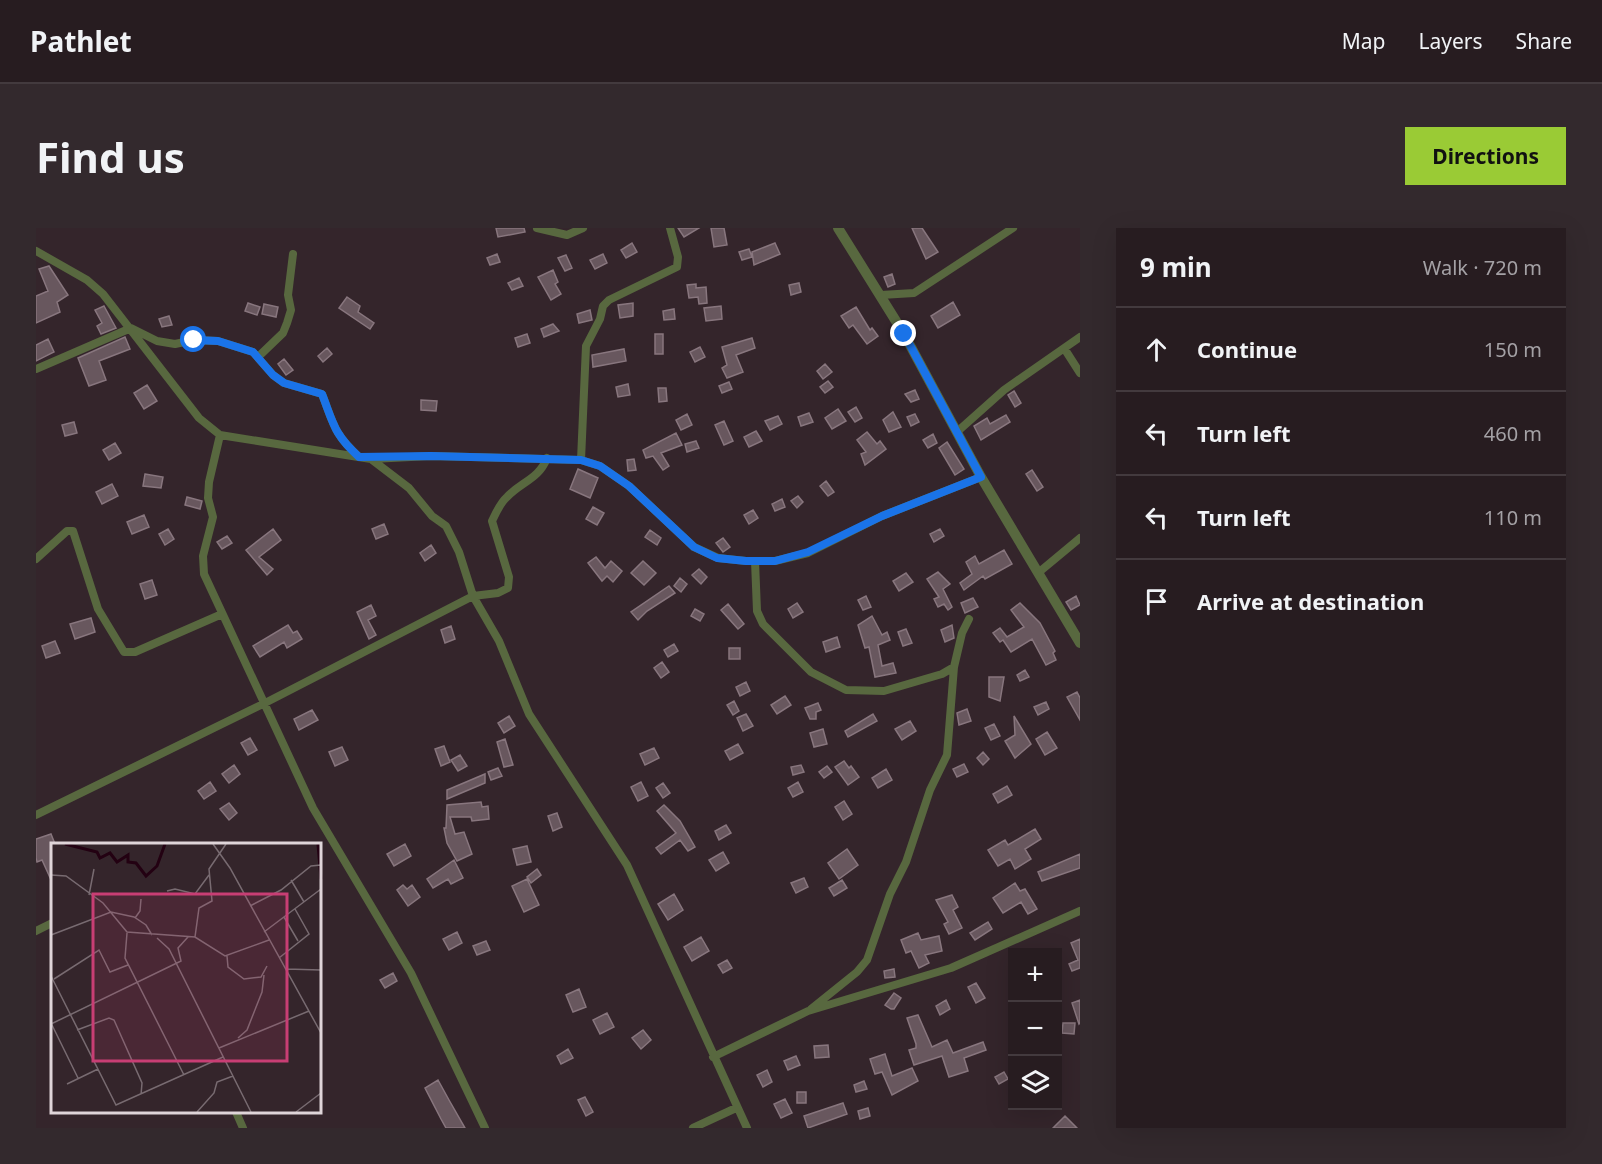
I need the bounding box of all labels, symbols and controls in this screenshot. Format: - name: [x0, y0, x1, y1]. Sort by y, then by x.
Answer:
- text: Pathlet: [30, 22, 132, 60]
- text: Map: [1342, 27, 1386, 55]
- text: Layers: [1419, 27, 1483, 55]
- text: Share: [1516, 27, 1572, 55]
- button: Directions: [1405, 127, 1566, 185]
- text: Find us: [36, 128, 185, 185]
- text: 9 min: [1140, 249, 1212, 285]
- text: Walk · 720 m: [1423, 254, 1542, 281]
- route end: [890, 320, 916, 346]
- route start: [180, 326, 206, 352]
- icon: ahead: [1140, 333, 1173, 366]
- text: Continue: [1197, 334, 1297, 364]
- text: 150 m: [1484, 336, 1542, 363]
- icon: left: [1140, 417, 1173, 450]
- text: Turn left: [1197, 418, 1291, 448]
- text: 460 m: [1484, 420, 1542, 447]
- icon: left: [1140, 501, 1173, 534]
- text: Turn left: [1197, 502, 1291, 532]
- text: 110 m: [1484, 504, 1542, 531]
- icon: arrive: [1140, 585, 1173, 618]
- text: Arrive at destination: [1197, 586, 1424, 616]
- inset map: [51, 843, 321, 1113]
- map controls: [1008, 948, 1062, 1110]
- button: +: [1008, 948, 1062, 1002]
- button: −: [1008, 1002, 1062, 1056]
- button: layers: [1008, 1056, 1062, 1110]

